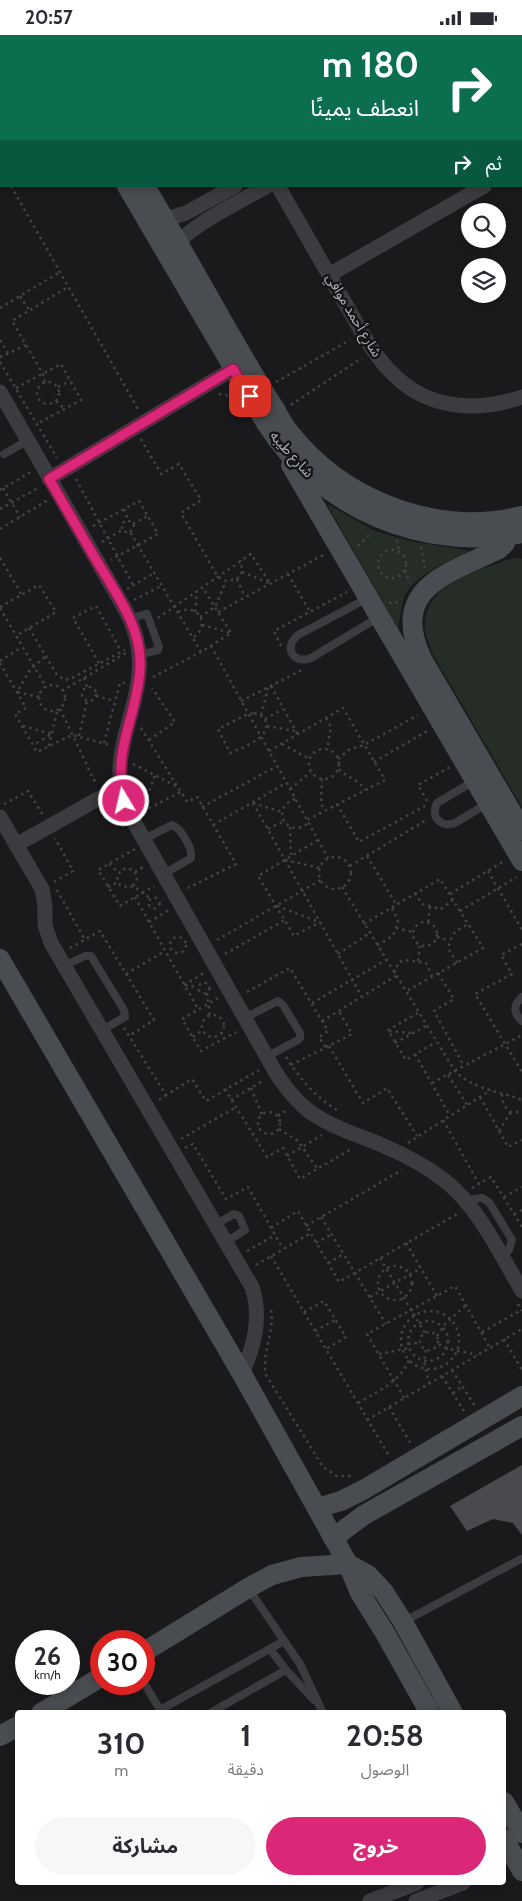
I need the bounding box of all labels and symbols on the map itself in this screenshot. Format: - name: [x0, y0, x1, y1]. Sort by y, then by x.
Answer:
- street label: شارع أحمد موافي: [320, 270, 386, 361]
- pin: [229, 375, 271, 417]
- street label: شارع طيبه: [265, 427, 318, 482]
- position arrow: [97, 774, 149, 826]
- speed limit sign: 30: [90, 1630, 155, 1695]

